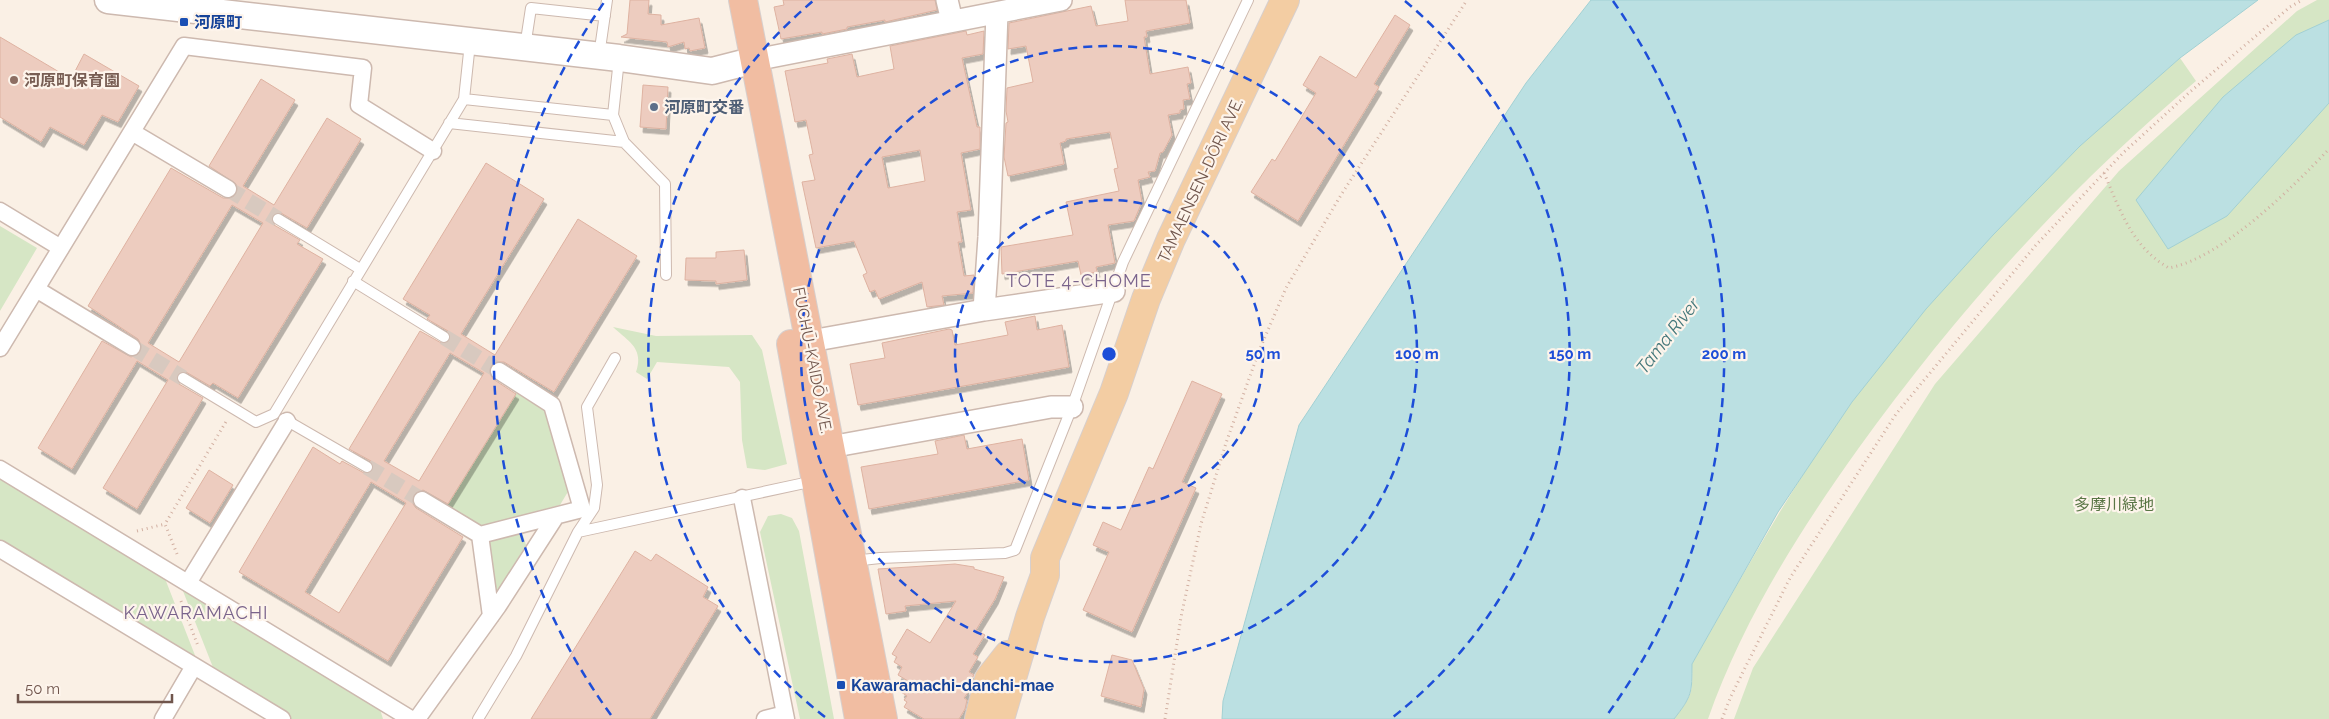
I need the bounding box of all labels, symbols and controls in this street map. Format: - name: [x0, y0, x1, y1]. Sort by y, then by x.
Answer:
- place label: 河原町: [194, 13, 242, 32]
- marker: 河原町: [178, 16, 190, 28]
- place label: 河原町保育園: [24, 71, 120, 90]
- marker: 河原町保育園: [8, 74, 20, 86]
- street label: TAMAENSEN-DŌRI AVE.: [1154, 95, 1247, 266]
- place label: 河原町交番: [664, 98, 744, 117]
- marker: 河原町交番: [648, 101, 660, 113]
- district label: TOTE 4-CHOME: [1006, 270, 1152, 291]
- street label: FUCHŪ-KAIDŌ AVE.: [789, 285, 836, 435]
- water label: Tama River: [1632, 293, 1704, 378]
- centre of rings: [1100, 345, 1118, 363]
- text: 50 m: [1245, 345, 1281, 363]
- text: 100 m: [1395, 345, 1439, 363]
- text: 150 m: [1549, 345, 1591, 363]
- text: 200 m: [1702, 345, 1746, 363]
- park label: 多摩川緑地: [2074, 495, 2154, 514]
- district label: KAWARAMACHI: [123, 602, 269, 623]
- scale bar: [18, 672, 171, 704]
- place label: Kawaramachi-danchi-mae: [851, 676, 1054, 695]
- marker: Kawaramachi-danchi-mae: [835, 679, 847, 691]
- text: 50 m: [25, 680, 60, 698]

